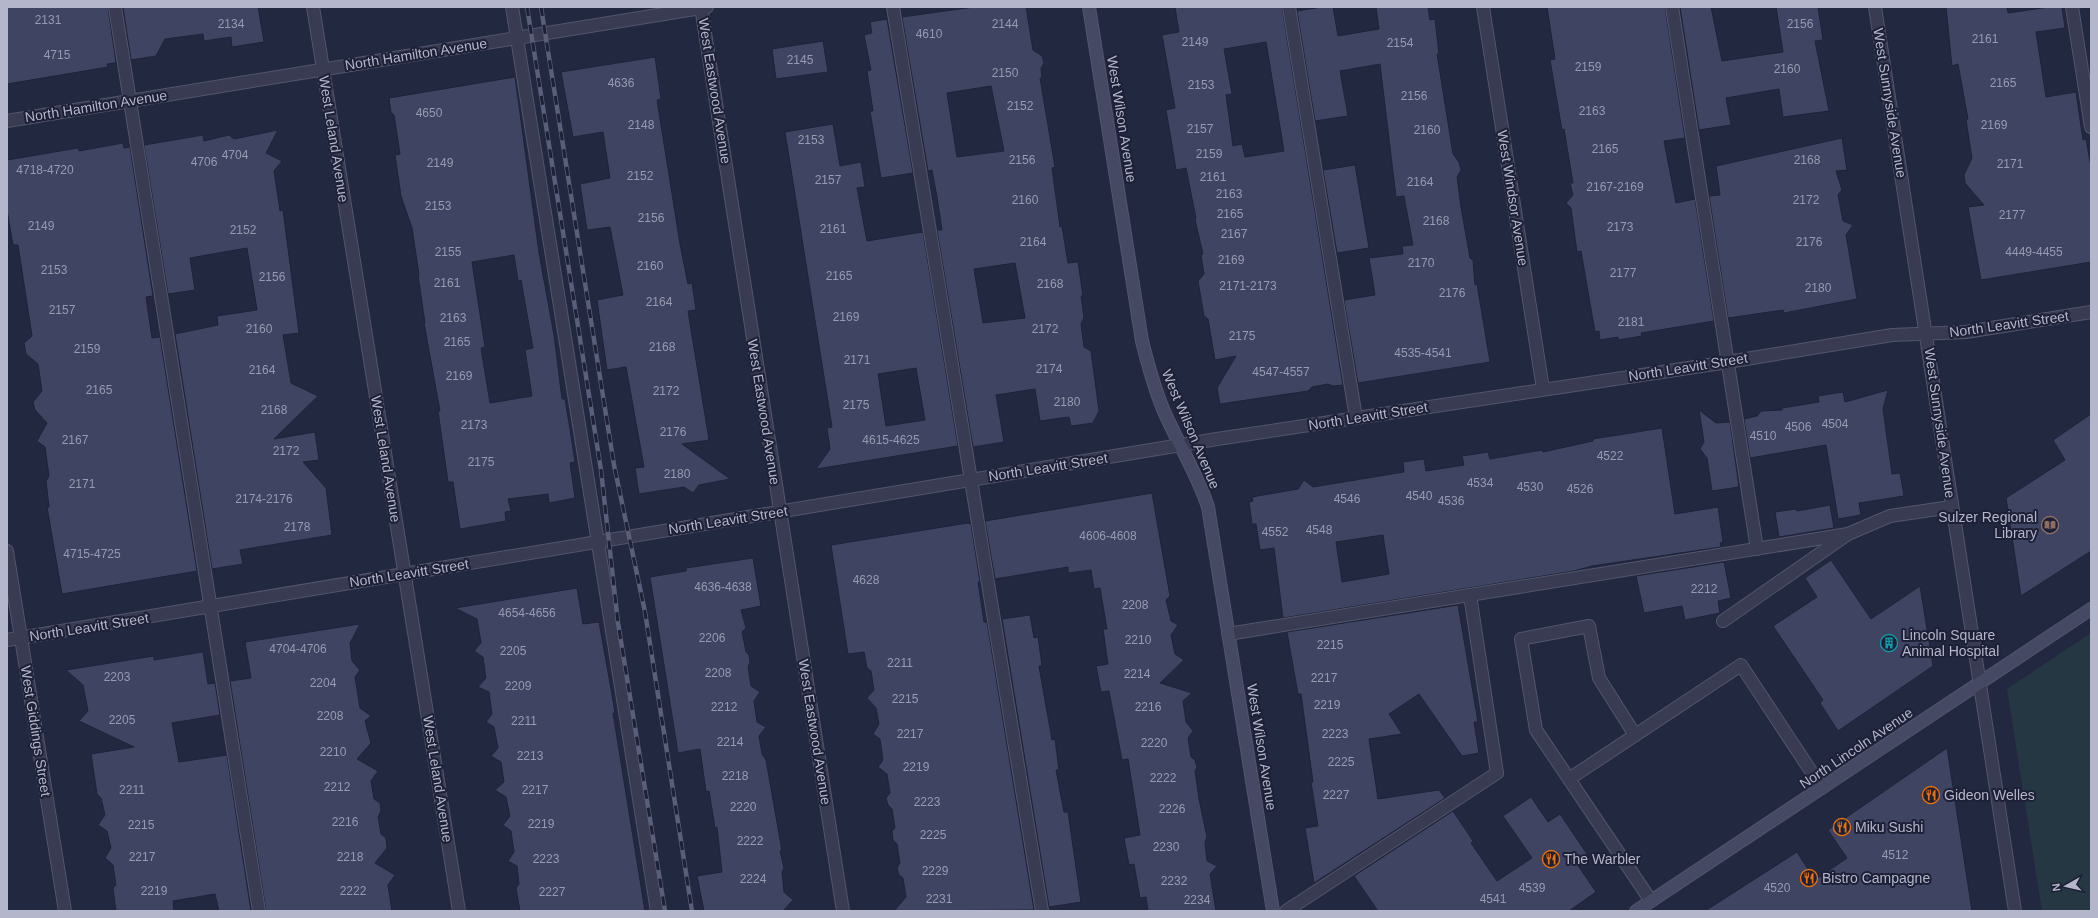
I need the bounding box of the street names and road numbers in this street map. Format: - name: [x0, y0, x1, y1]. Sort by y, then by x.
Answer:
- street label: West Eastwood Avenue: [696, 17, 734, 165]
- street label: West Sunnyside Avenue: [1870, 27, 1910, 179]
- street label: North Hamilton Avenue: [344, 35, 488, 73]
- street label: West Wilson Avenue: [1104, 55, 1140, 184]
- street label: West Leland Avenue: [316, 75, 352, 204]
- street label: North Hamilton Avenue: [24, 87, 168, 125]
- street label: West Windsor Avenue: [1494, 129, 1532, 267]
- street label: North Leavitt Street: [1948, 308, 2070, 340]
- street label: West Eastwood Avenue: [745, 338, 783, 486]
- street label: West Sunnyside Avenue: [1922, 347, 1958, 499]
- street label: North Leavitt Street: [1627, 350, 1749, 384]
- street label: West Wilson Avenue: [1159, 367, 1223, 491]
- street label: West Leland Avenue: [368, 395, 404, 524]
- street label: North Leavitt Street: [1307, 399, 1429, 433]
- street label: North Leavitt Street: [987, 450, 1109, 484]
- street label: North Leavitt Street: [667, 503, 789, 537]
- street label: North Leavitt Street: [348, 556, 470, 590]
- street label: North Leavitt Street: [28, 610, 150, 644]
- street label: West Eastwood Avenue: [796, 658, 834, 806]
- street label: West Giddings Street: [18, 665, 54, 798]
- street label: West Wilson Avenue: [1244, 683, 1280, 812]
- street label: North Lincoln Avenue: [1796, 704, 1916, 792]
- street label: West Leland Avenue: [420, 715, 456, 844]

